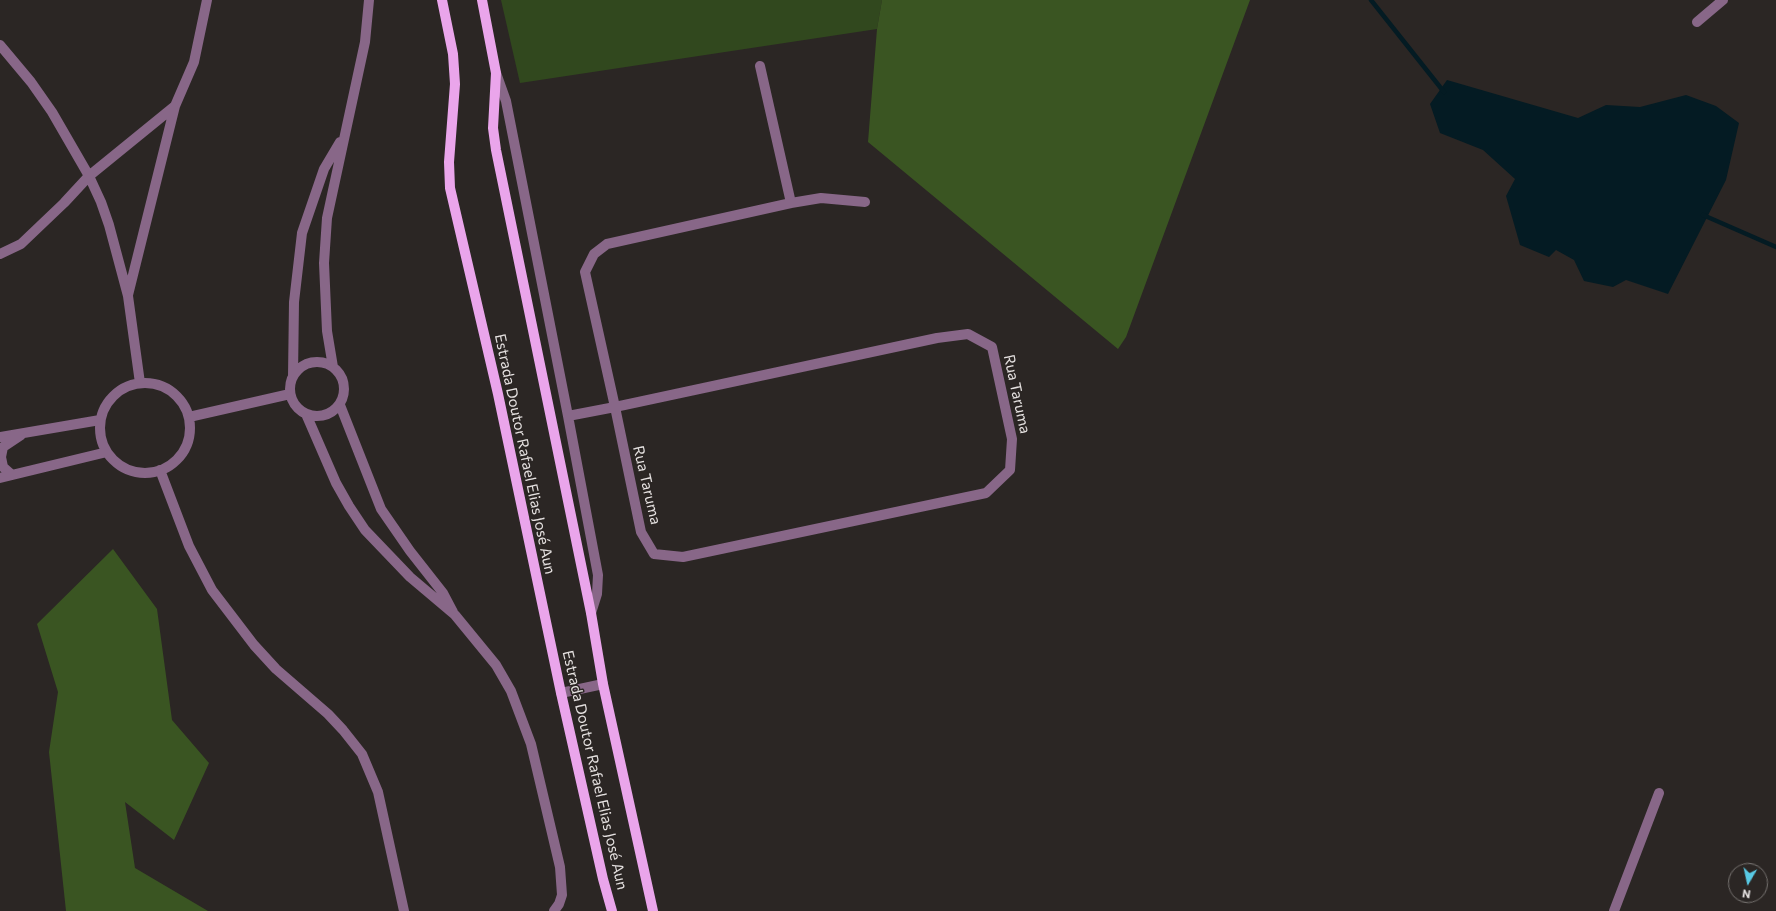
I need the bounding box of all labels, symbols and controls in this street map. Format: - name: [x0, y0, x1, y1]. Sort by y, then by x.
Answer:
- street label: Estrada Doutor Rafael Elias José Aun: [491, 332, 559, 576]
- street label: Rua Taruma: [1000, 353, 1034, 435]
- street label: Rua Taruma: [629, 444, 665, 526]
- street label: Estrada Doutor Rafael Elias José Aun: [559, 648, 631, 892]
- north arrow: [1728, 863, 1768, 903]
- text: N: [1741, 887, 1751, 901]

